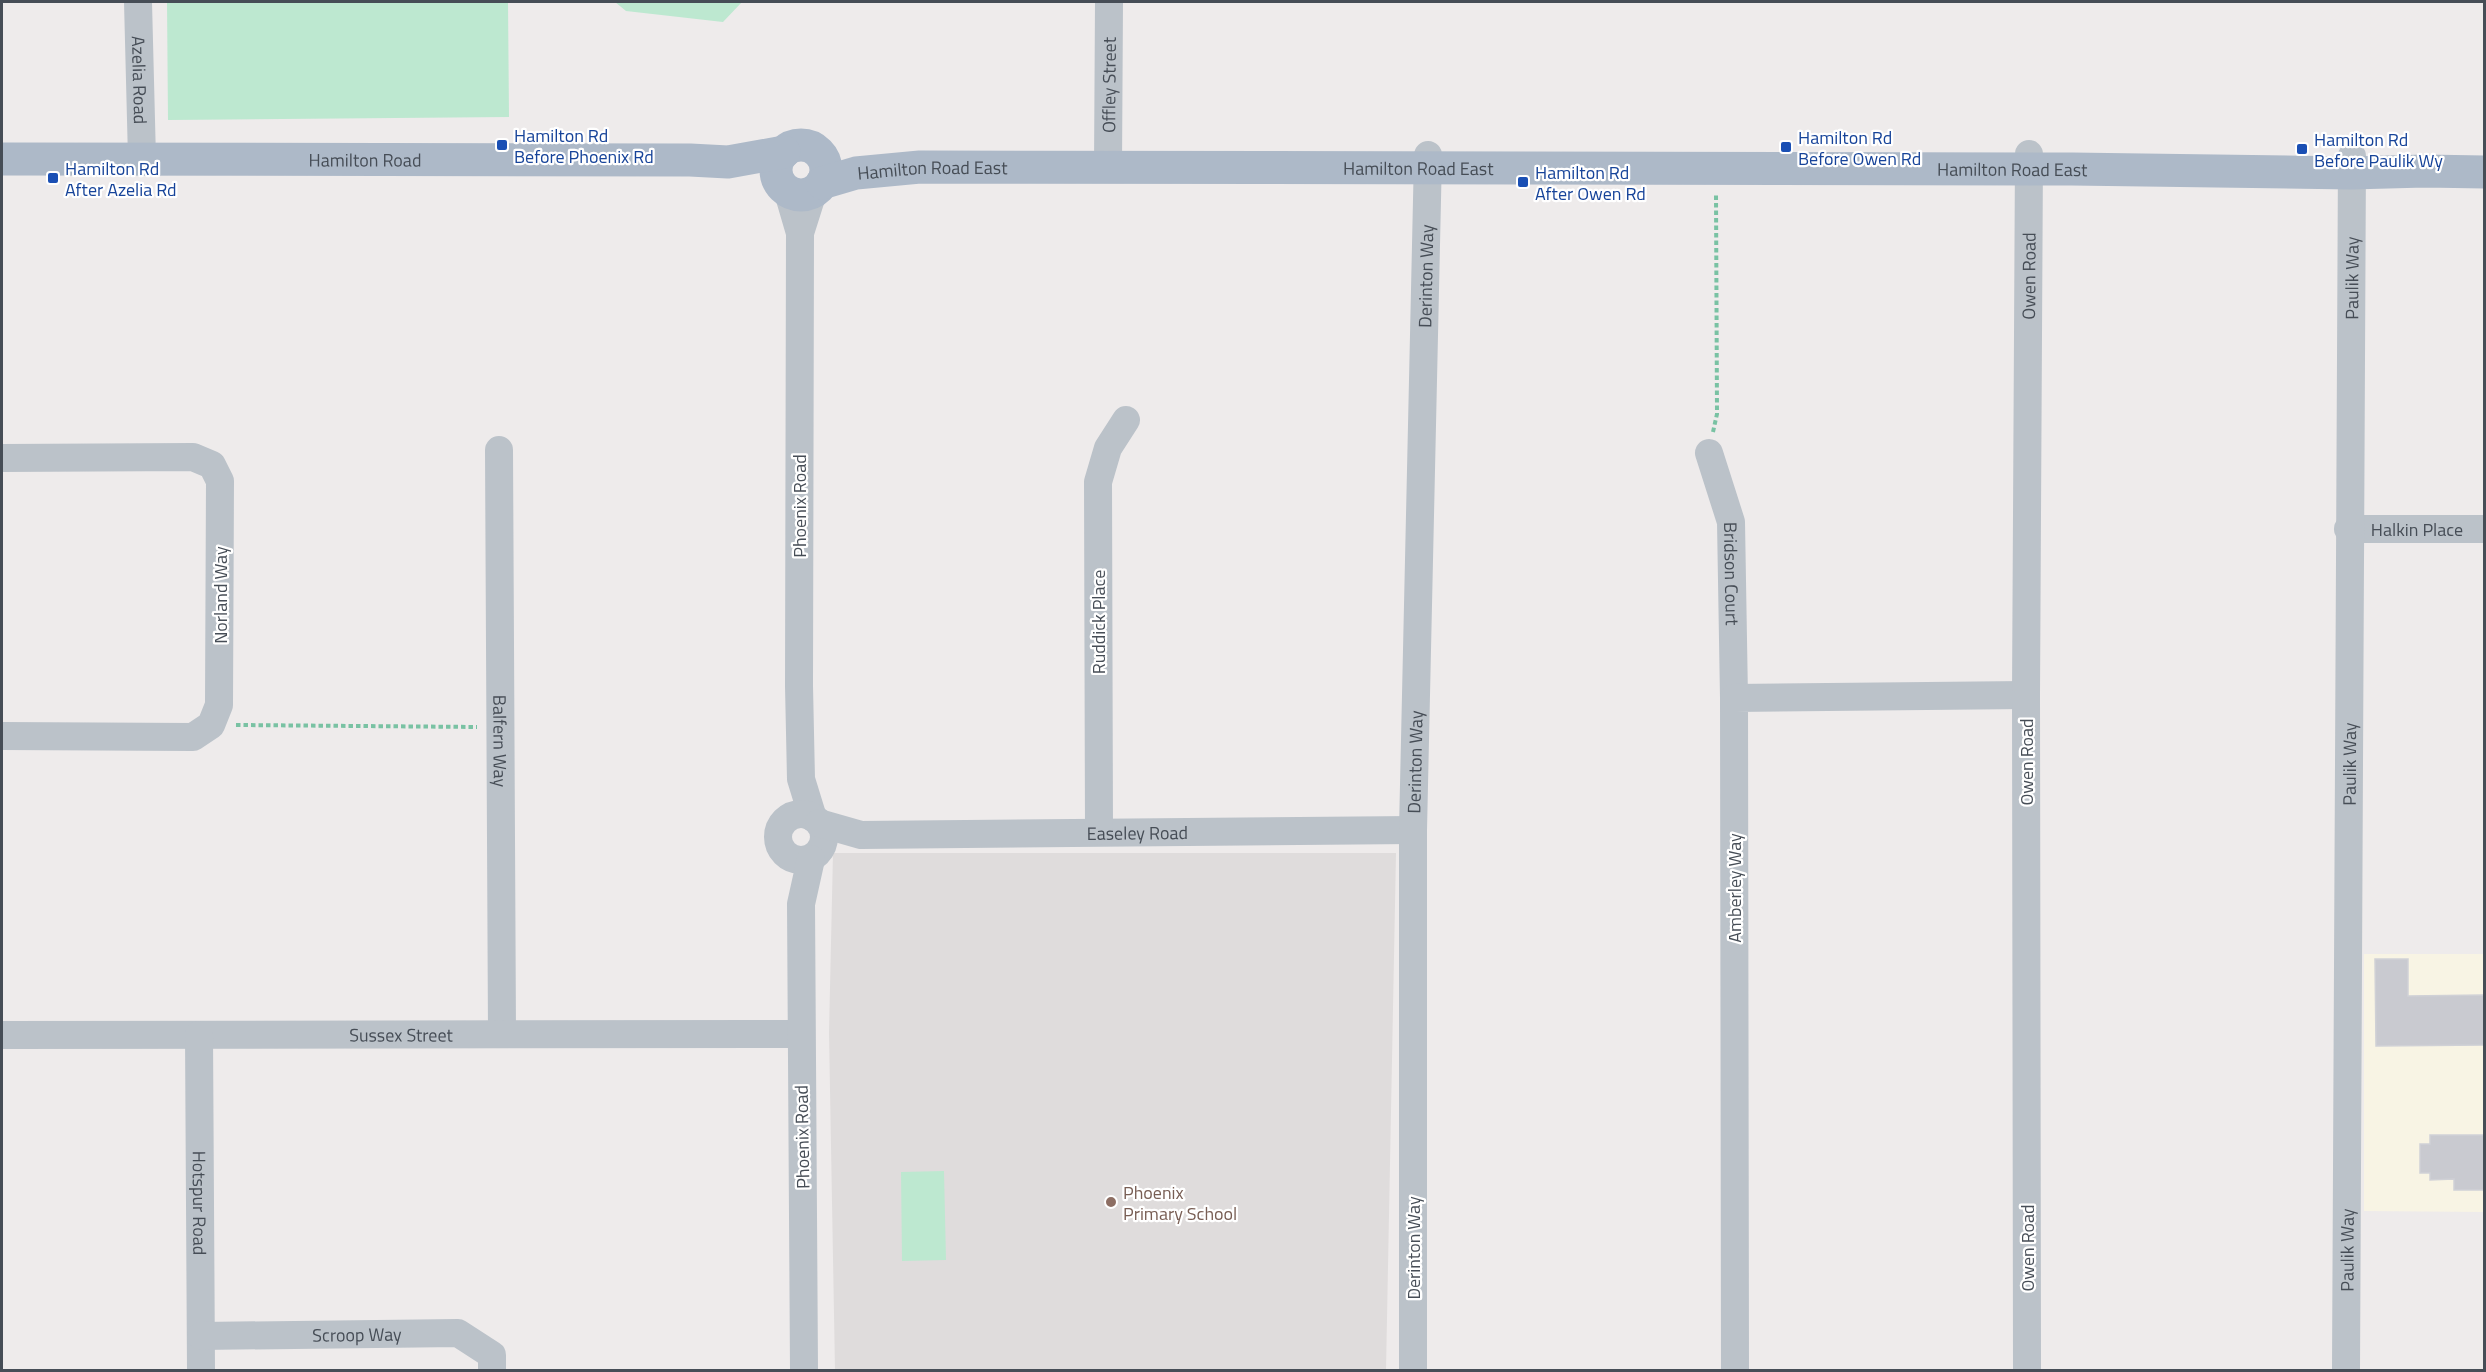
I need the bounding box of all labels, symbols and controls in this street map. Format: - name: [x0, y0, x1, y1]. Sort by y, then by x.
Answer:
- street label: Azelia Road: [125, 36, 155, 124]
- street label: Offley Street: [1095, 36, 1122, 133]
- place label: Hamilton Rd Before Phoenix Rd: [514, 122, 654, 170]
- place label: Hamilton Rd Before Owen Rd: [1798, 124, 1921, 172]
- place label: Hamilton Rd Before Paulik Wy: [2314, 126, 2443, 174]
- marker: Hamilton Rd Before Phoenix Rd: [495, 138, 509, 152]
- marker: Hamilton Rd Before Owen Rd: [1779, 140, 1793, 154]
- marker: Hamilton Rd Before Paulik Wy: [2295, 142, 2309, 156]
- street label: Hamilton Road: [309, 146, 421, 173]
- street label: Hamilton Road East: [856, 153, 1008, 186]
- street label: Hamilton Road East: [1343, 154, 1494, 181]
- place label: Hamilton Rd After Azelia Rd: [65, 155, 177, 203]
- street label: Hamilton Road East: [1937, 155, 2088, 183]
- place label: Hamilton Rd After Owen Rd: [1535, 159, 1646, 207]
- marker: Hamilton Rd After Azelia Rd: [46, 171, 60, 185]
- marker: Hamilton Rd After Owen Rd: [1516, 175, 1530, 189]
- street label: Derinton Way: [1411, 224, 1440, 328]
- street label: Owen Road: [2015, 232, 2042, 320]
- street label: Paulik Way: [2338, 236, 2365, 320]
- street label: Phoenix Road: [786, 454, 813, 558]
- street label: Halkin Place: [2371, 516, 2463, 543]
- street label: Bridson Court: [1717, 522, 1746, 626]
- street label: Norland Way: [207, 546, 234, 644]
- street label: Ruddick Place: [1085, 570, 1112, 674]
- street label: Balfern Way: [487, 695, 514, 788]
- street label: Derinton Way: [1400, 710, 1429, 814]
- street label: Owen Road: [2013, 718, 2040, 806]
- street label: Paulik Way: [2335, 722, 2363, 806]
- street label: Easeley Road: [1087, 819, 1188, 846]
- street label: Amberley Way: [1721, 833, 1748, 943]
- street label: Sussex Street: [349, 1021, 454, 1048]
- street label: Phoenix Road: [788, 1085, 816, 1189]
- street label: Hotspur Road: [186, 1151, 214, 1255]
- place label: Phoenix Primary School: [1123, 1179, 1237, 1227]
- marker: Phoenix Primary School: [1104, 1195, 1118, 1209]
- street label: Derinton Way: [1400, 1196, 1427, 1300]
- street label: Owen Road: [2014, 1204, 2041, 1292]
- street label: Paulik Way: [2333, 1208, 2360, 1292]
- street label: Scroop Way: [312, 1320, 402, 1348]

